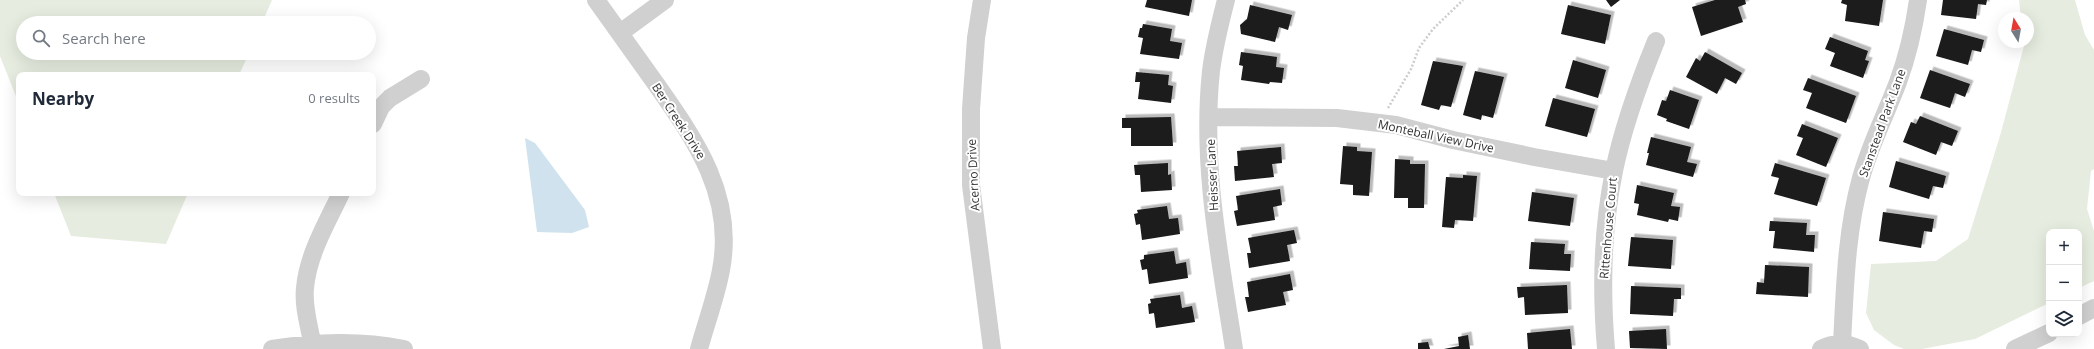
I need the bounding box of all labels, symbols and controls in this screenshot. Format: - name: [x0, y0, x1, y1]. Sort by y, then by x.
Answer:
- north arrow: [1998, 12, 2034, 48]
- search box: [16, 16, 376, 60]
- icon: search: [30, 27, 52, 49]
- text: Search here: [62, 28, 146, 48]
- street label: Stanstead Park Lane: [1855, 66, 1910, 179]
- street label: Ber Creek Drive: [648, 80, 710, 162]
- text: Nearby: [32, 87, 94, 110]
- text: 0 results: [308, 89, 360, 107]
- street label: Monteball View Drive: [1376, 115, 1496, 157]
- street label: Acerno Drive: [963, 138, 983, 211]
- street label: Heisser Lane: [1202, 138, 1222, 211]
- street label: Rittenhouse Court: [1595, 176, 1621, 280]
- map controls: [2046, 229, 2082, 337]
- button: +: [2046, 229, 2082, 265]
- button: −: [2046, 265, 2082, 301]
- button: layers: [2046, 301, 2082, 337]

